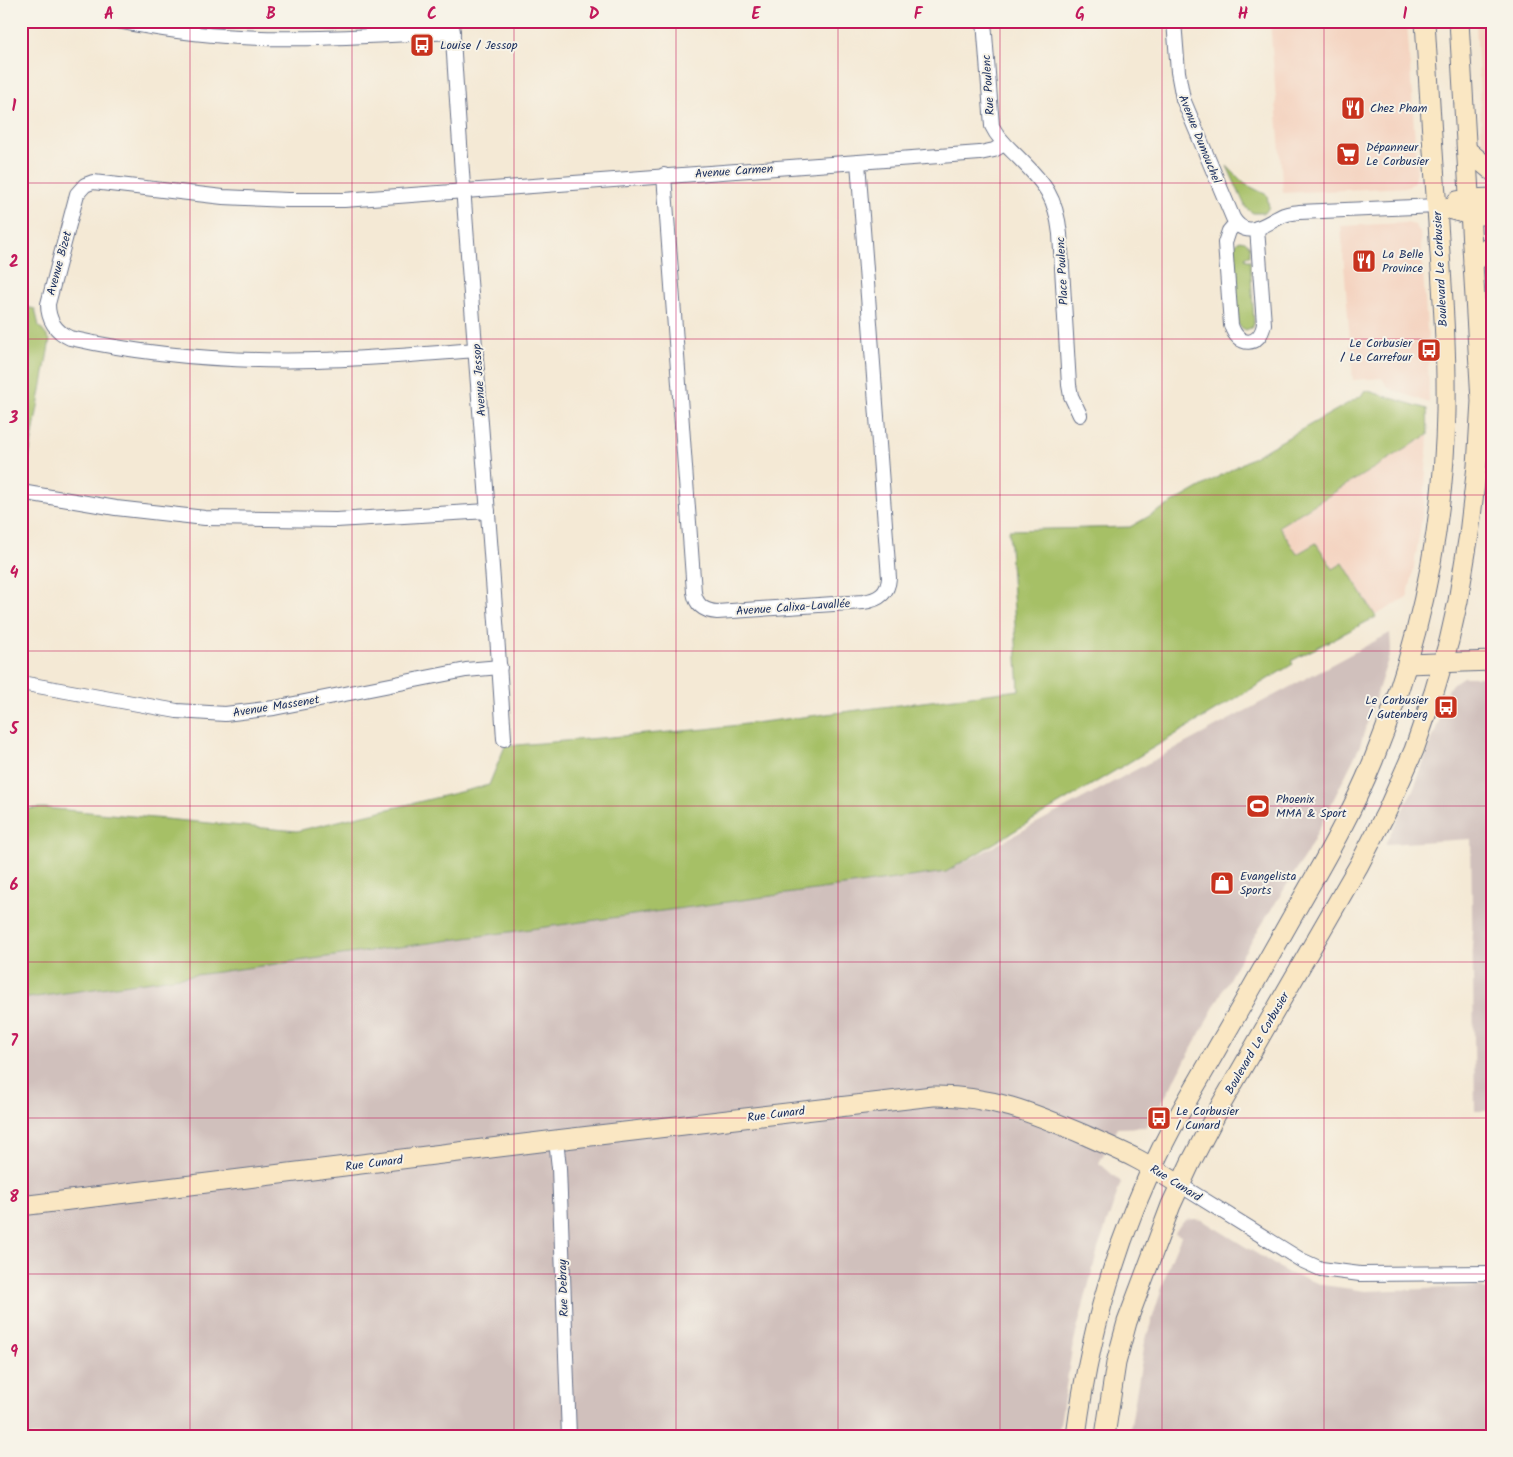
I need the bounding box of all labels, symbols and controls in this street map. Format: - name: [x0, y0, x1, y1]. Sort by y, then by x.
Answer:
- text: A: [104, 2, 114, 27]
- text: B: [266, 2, 276, 27]
- text: C: [427, 2, 437, 27]
- text: D: [589, 2, 600, 27]
- text: E: [752, 2, 762, 27]
- text: F: [914, 2, 924, 27]
- text: G: [1075, 2, 1085, 27]
- text: H: [1238, 2, 1248, 27]
- text: I: [1403, 2, 1408, 27]
- bus stop icon: Louise / Jessop: [409, 32, 435, 58]
- place label: Louise / Jessop: [440, 36, 518, 55]
- street label: Rue Poulenc: [977, 54, 1000, 116]
- street label: Avenue Dumouchel: [1173, 92, 1226, 187]
- text: 1: [12, 94, 17, 119]
- restaurant icon: Chez Pham: [1340, 95, 1366, 121]
- place label: Chez Pham: [1370, 99, 1428, 118]
- place label: Dépanneur Le Corbusier: [1366, 138, 1430, 171]
- supermarket icon: Dépanneur Le Corbusier: [1335, 141, 1361, 167]
- street label: Avenue Carmen: [694, 159, 774, 184]
- street label: Boulevard Le Corbusier: [1428, 210, 1453, 327]
- street label: Avenue Bizet: [42, 228, 77, 297]
- street label: Place Poulenc: [1051, 236, 1074, 306]
- place label: La Belle Province: [1382, 245, 1424, 278]
- restaurant icon: La Belle Province: [1351, 248, 1377, 274]
- text: 2: [9, 250, 19, 275]
- place label: Le Corbusier / Le Carrefour: [1340, 334, 1413, 367]
- bus stop icon: Le Corbusier / Le Carrefour: [1416, 337, 1442, 363]
- street label: Avenue Jessop: [467, 343, 492, 417]
- text: 3: [9, 406, 19, 431]
- text: 4: [10, 561, 19, 586]
- street label: Avenue Calixa-Lavallée: [735, 594, 851, 621]
- street label: Avenue Massenet: [231, 690, 321, 723]
- place label: Le Corbusier / Gutenberg: [1365, 691, 1429, 724]
- bus stop icon: Le Corbusier / Gutenberg: [1433, 694, 1459, 720]
- text: 5: [9, 717, 20, 742]
- place label: Phoenix MMA & Sport: [1276, 790, 1347, 823]
- sports icon: Phoenix MMA & Sport: [1245, 793, 1271, 819]
- place label: Evangelista Sports: [1240, 867, 1297, 900]
- shop icon: Evangelista Sports: [1209, 870, 1235, 896]
- text: 6: [10, 873, 19, 898]
- street label: Boulevard Le Corbusier: [1220, 988, 1295, 1098]
- text: 7: [10, 1029, 18, 1054]
- street label: Rue Cunard: [746, 1101, 807, 1127]
- place label: Le Corbusier / Cunard: [1176, 1102, 1240, 1135]
- bus stop icon: Le Corbusier / Cunard: [1146, 1105, 1172, 1131]
- street label: Rue Cunard: [344, 1150, 405, 1176]
- street label: Rue Cunard: [1146, 1160, 1206, 1207]
- text: 8: [9, 1185, 19, 1210]
- street label: Rue Debray: [553, 1258, 574, 1317]
- text: 9: [10, 1340, 18, 1365]

